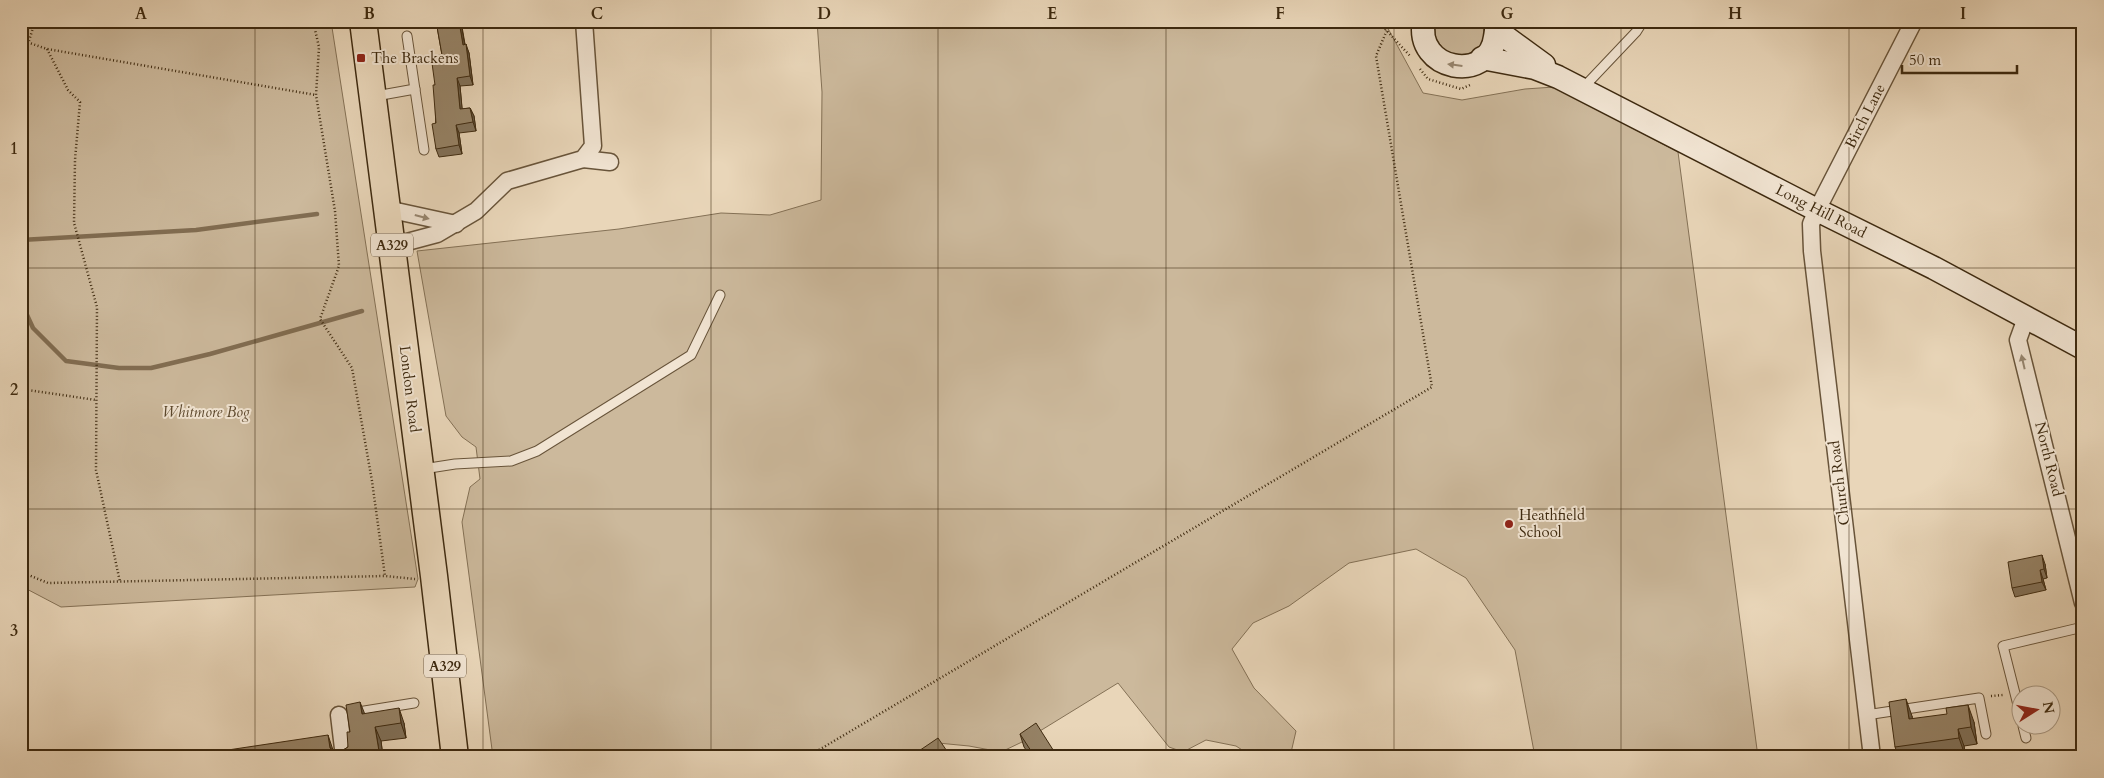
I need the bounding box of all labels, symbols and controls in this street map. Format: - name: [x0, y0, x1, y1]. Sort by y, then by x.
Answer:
- text: A: [135, 3, 147, 25]
- text: B: [363, 3, 375, 25]
- text: C: [591, 3, 603, 25]
- text: D: [817, 3, 831, 25]
- text: E: [1047, 3, 1057, 25]
- text: F: [1275, 3, 1285, 25]
- text: G: [1500, 3, 1514, 25]
- text: H: [1728, 3, 1742, 25]
- text: I: [1960, 3, 1966, 25]
- scale bar: [1902, 42, 2016, 74]
- place label: The Brackens: [371, 48, 458, 68]
- text: 50 m: [1909, 50, 1941, 70]
- marker: The Brackens: [355, 52, 367, 64]
- one-way arrow: [1447, 61, 1463, 69]
- street label: Birch Lane: [1840, 80, 1890, 152]
- text: 1: [10, 138, 18, 160]
- street label: Long Hill Road: [1772, 179, 1870, 243]
- one-way arrow: [414, 213, 429, 221]
- road number: A329: [371, 234, 413, 256]
- street label: London Road: [395, 344, 425, 434]
- one-way arrow: [2019, 355, 2027, 370]
- text: 2: [10, 379, 18, 401]
- park label: Whitmore Bog: [162, 402, 250, 422]
- street label: North Road: [2030, 420, 2068, 498]
- street label: Church Road: [1824, 439, 1854, 527]
- place label: Heathfield School: [1519, 505, 1585, 542]
- marker: Heathfield School: [1503, 518, 1515, 530]
- text: 3: [10, 620, 18, 642]
- road number: A329: [424, 654, 466, 678]
- north arrow: [2012, 686, 2062, 736]
- text: N: [2038, 700, 2059, 715]

